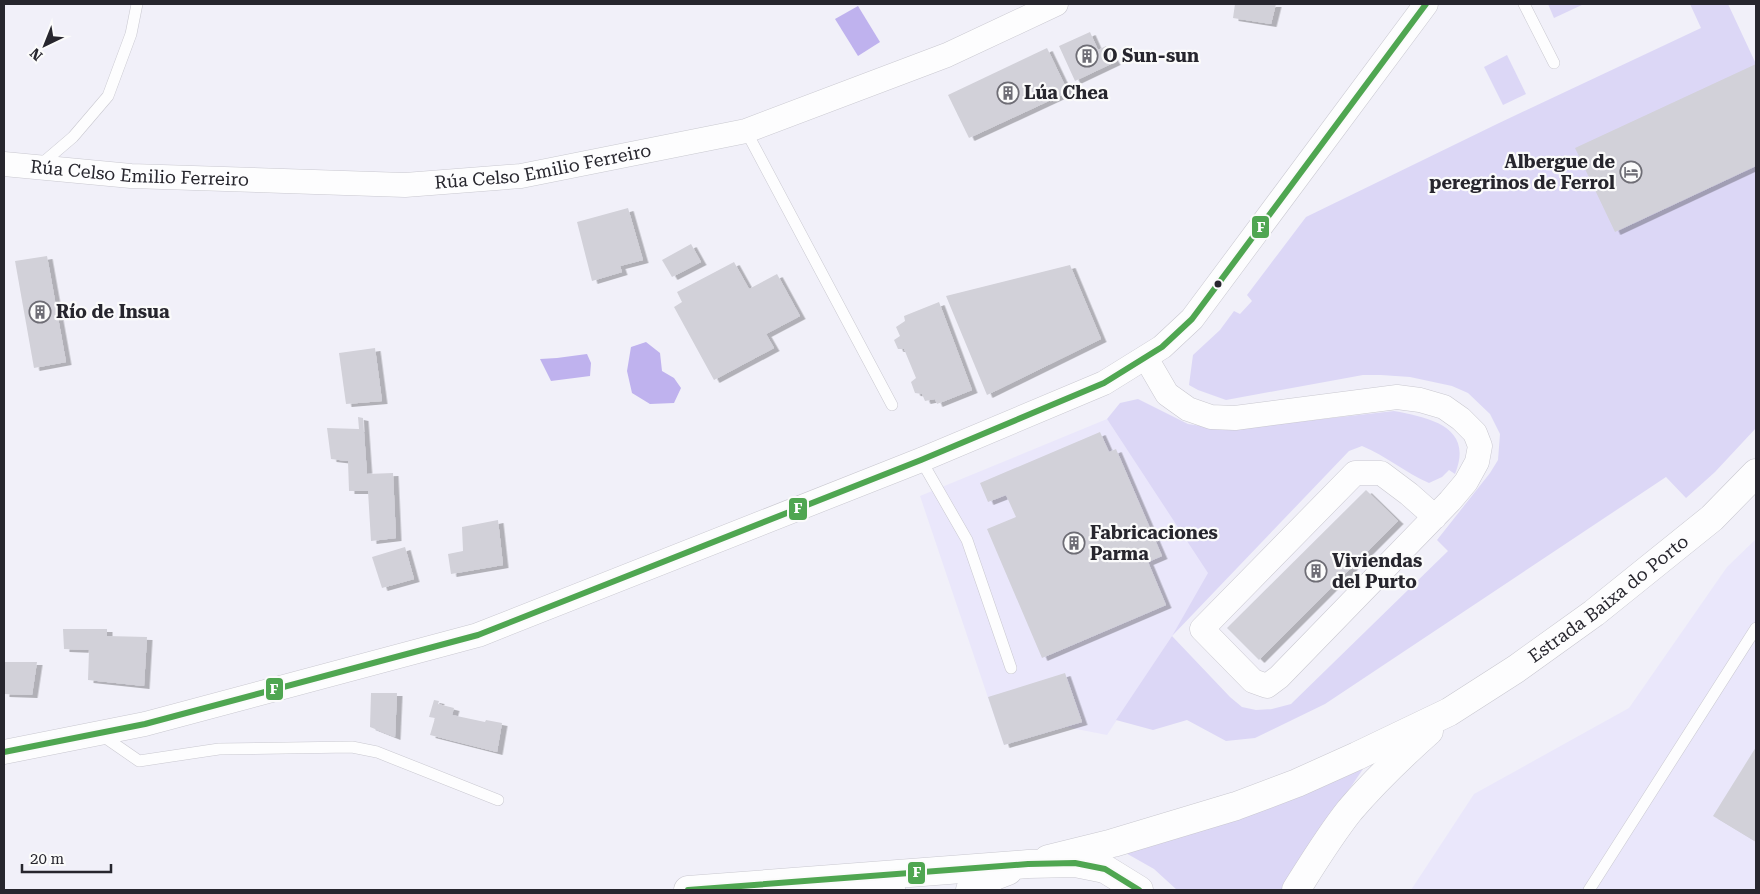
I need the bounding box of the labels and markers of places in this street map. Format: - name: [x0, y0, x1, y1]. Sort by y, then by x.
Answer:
- building icon: O Sun-sun: [1075, 44, 1099, 68]
- place label: O Sun-sun: [1103, 45, 1199, 66]
- building icon: Lúa Chea: [996, 81, 1020, 105]
- place label: Lúa Chea: [1024, 82, 1109, 103]
- place label: Albergue de peregrinos de Ferrol: [1429, 151, 1615, 193]
- hotel icon: Albergue de peregrinos de Ferrol: [1619, 160, 1643, 184]
- unlabelled marker: [1213, 279, 1223, 289]
- building icon: Río de Insua: [28, 300, 52, 324]
- place label: Río de Insua: [56, 301, 170, 322]
- place label: Fabricaciones Parma: [1090, 522, 1218, 564]
- building icon: Fabricaciones Parma: [1062, 531, 1086, 555]
- place label: Viviendas del Purto: [1332, 550, 1422, 592]
- building icon: Viviendas del Purto: [1304, 559, 1328, 583]

